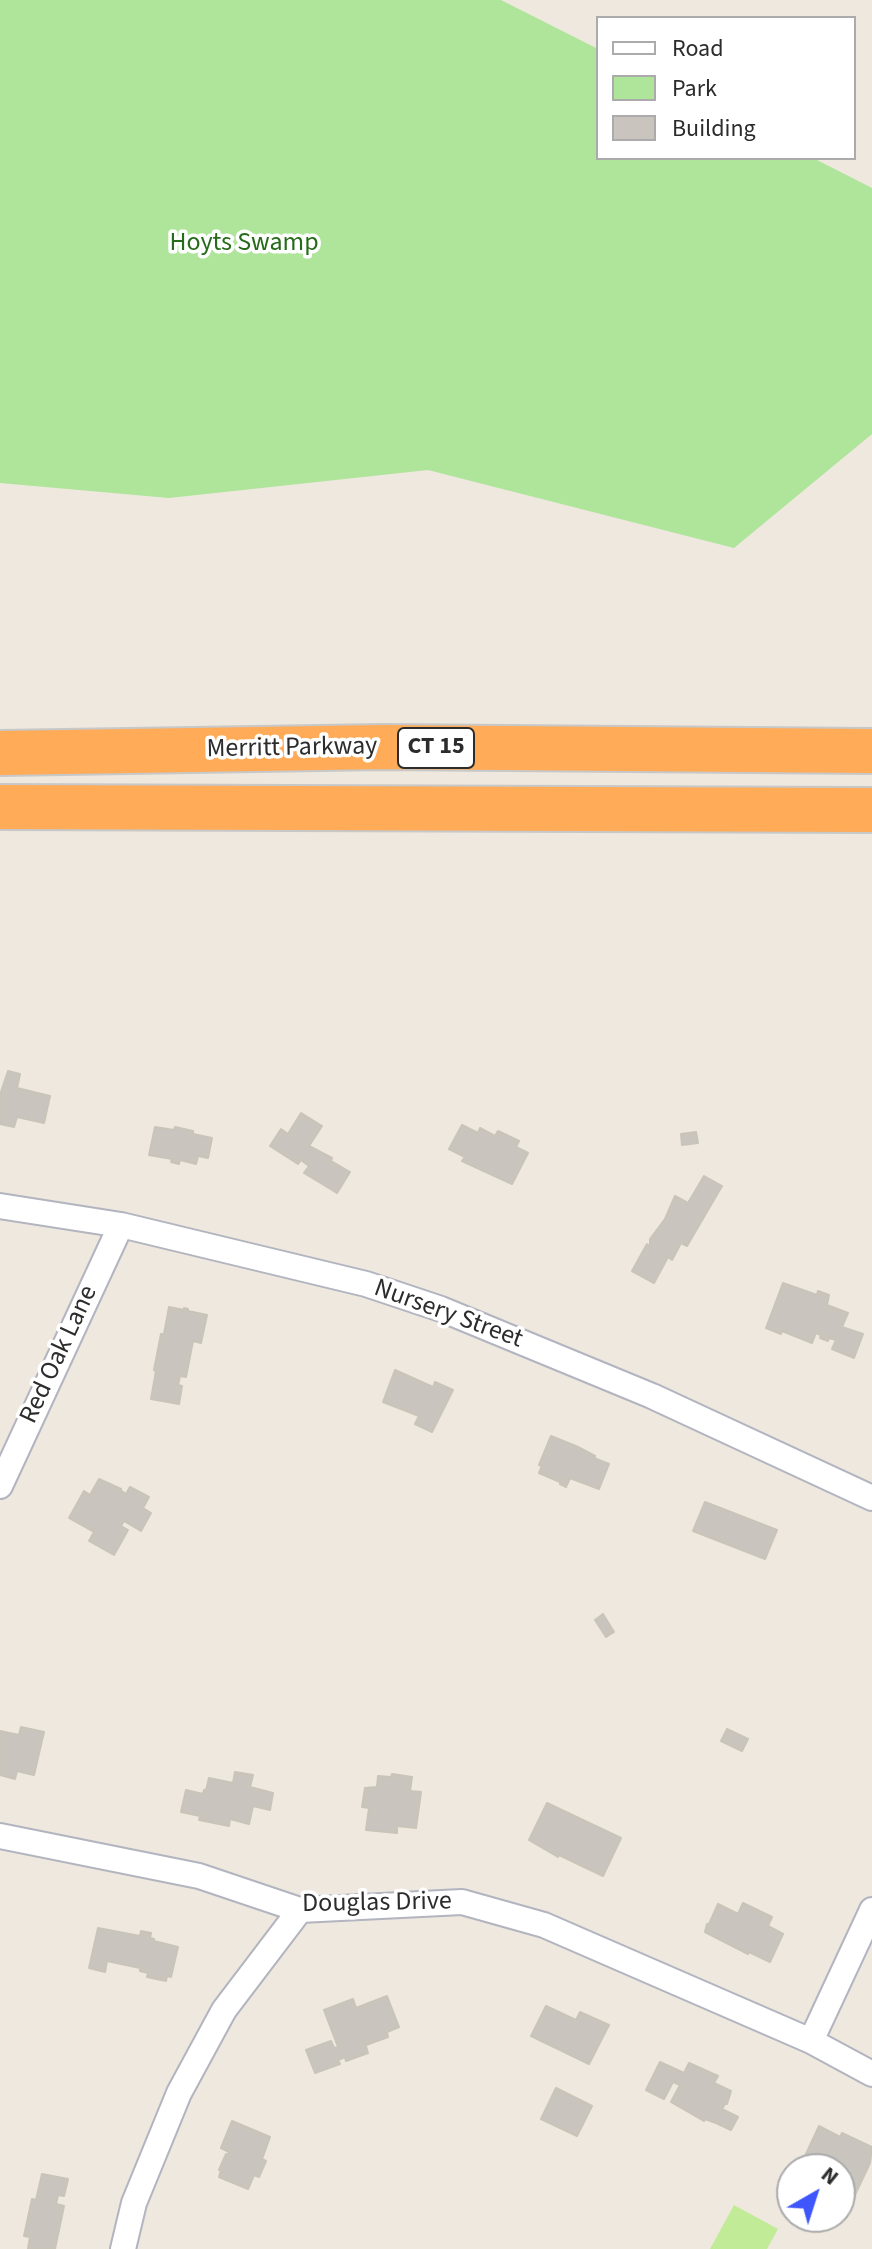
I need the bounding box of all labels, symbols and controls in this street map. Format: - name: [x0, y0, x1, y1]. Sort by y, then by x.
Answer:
- legend: [596, 16, 856, 160]
- text: Road: [672, 31, 724, 66]
- text: Park: [672, 71, 717, 106]
- text: Building: [672, 111, 756, 146]
- park label: Hoyts Swamp: [169, 228, 319, 260]
- road number: CT 15: [398, 728, 474, 768]
- street label: Merritt Parkway: [206, 732, 378, 766]
- street label: Nursery Street: [369, 1274, 527, 1356]
- street label: Red Oak Lane: [15, 1281, 105, 1429]
- street label: Douglas Drive: [302, 1887, 452, 1921]
- north arrow: [776, 2153, 856, 2233]
- text: N: [814, 2159, 846, 2193]

